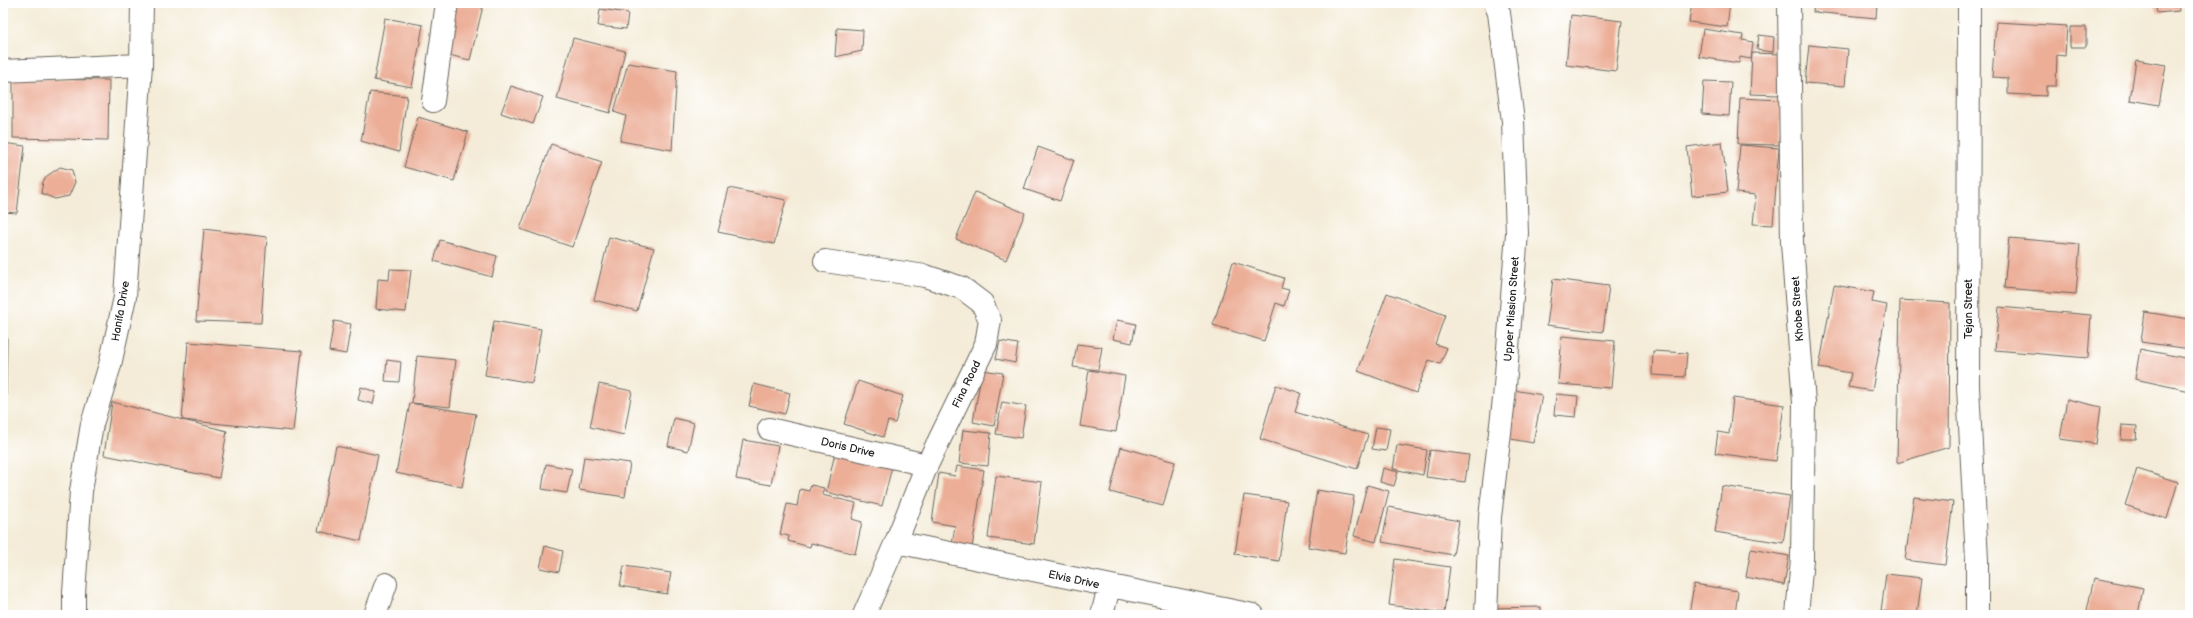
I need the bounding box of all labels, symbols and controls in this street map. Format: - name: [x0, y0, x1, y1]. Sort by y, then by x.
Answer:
- street label: Upper Mission Street: [1501, 255, 1522, 362]
- street label: Khobe Street: [1789, 275, 1806, 342]
- street label: Tejan Street: [1962, 278, 1975, 339]
- street label: Hanifa Drive: [109, 279, 132, 342]
- street label: Fina Road: [949, 358, 984, 410]
- street label: Doris Drive: [820, 435, 877, 460]
- street label: Elvis Drive: [1047, 568, 1101, 591]

